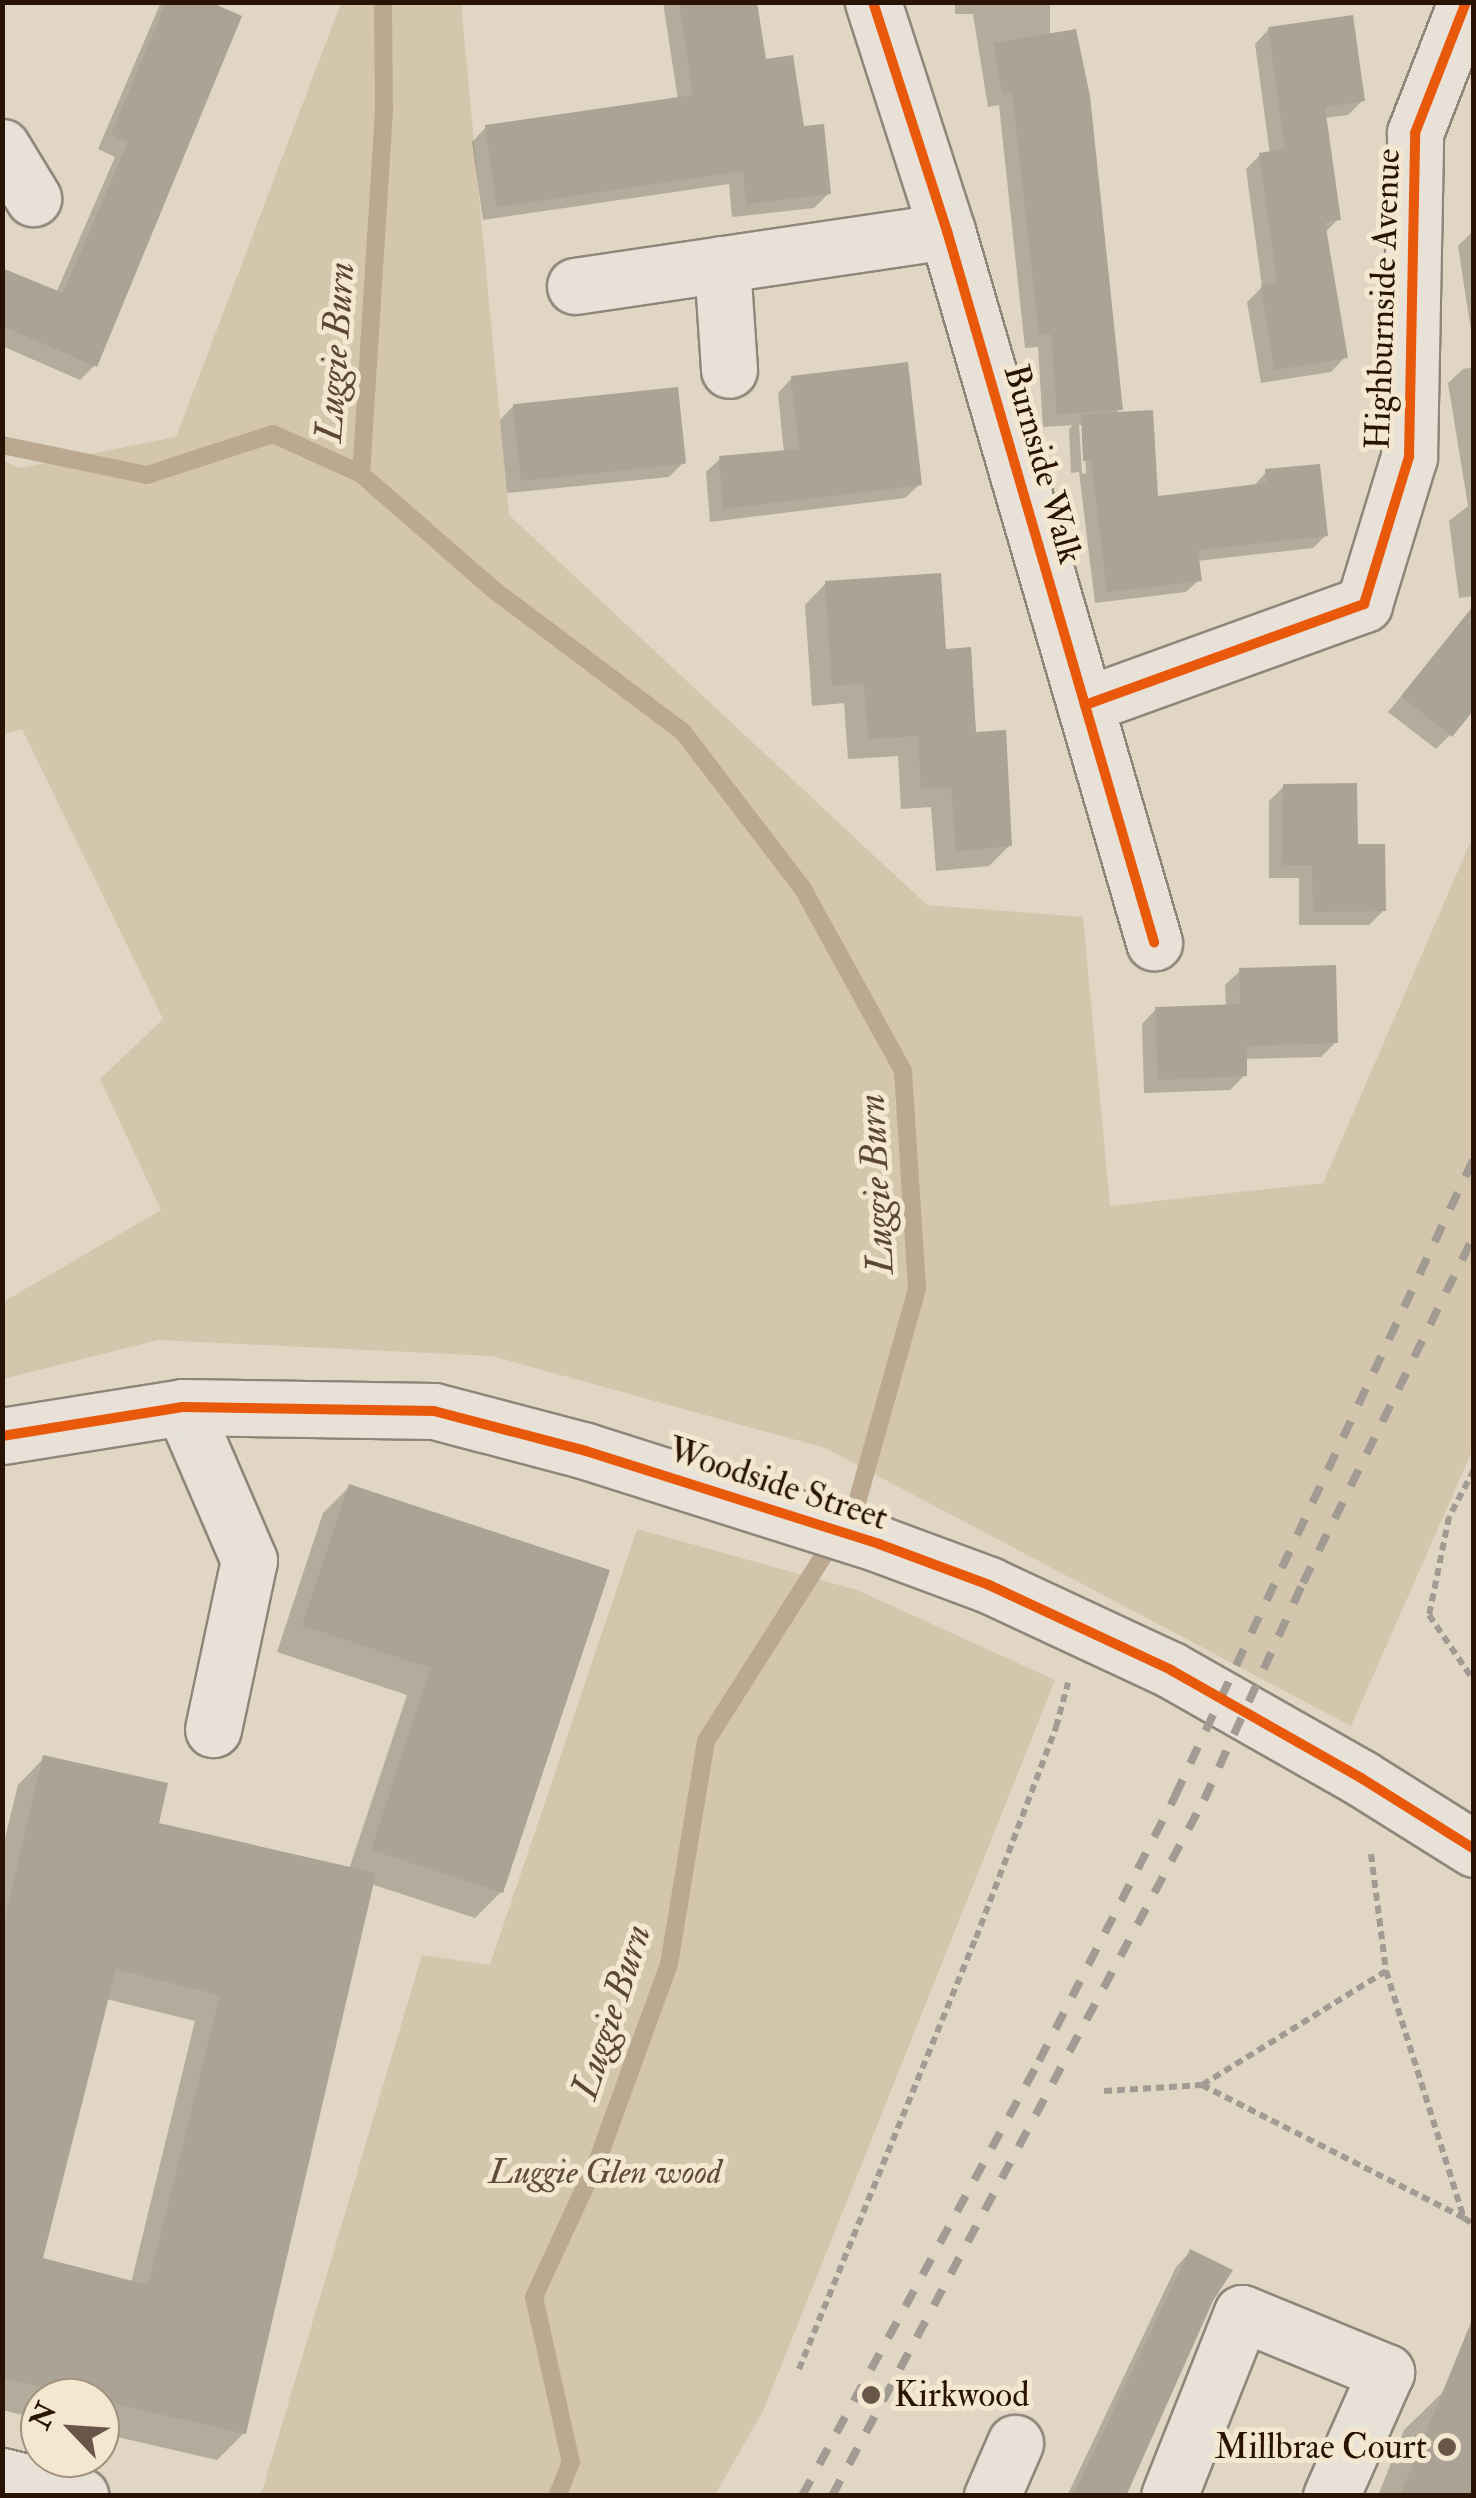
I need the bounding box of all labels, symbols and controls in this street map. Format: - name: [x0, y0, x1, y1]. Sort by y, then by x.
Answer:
- street label: Highburnside Avenue: [1357, 148, 1409, 450]
- water label: Luggie Burn: [307, 260, 365, 444]
- street label: Burnside Walk: [995, 360, 1091, 568]
- water label: Luggie Burn: [850, 1093, 904, 1275]
- street label: Woodside Street: [663, 1429, 893, 1539]
- water label: Luggie Burn: [562, 1919, 662, 2105]
- park label: Luggie Glen wood: [488, 2151, 722, 2193]
- place label: Kirkwood: [894, 2374, 1029, 2416]
- north arrow: [20, 2378, 120, 2478]
- marker: Kirkwood: [858, 2382, 884, 2408]
- text: N: [23, 2397, 65, 2435]
- place label: Millbrae Court: [1215, 2426, 1427, 2468]
- marker: Millbrae Court: [1436, 2436, 1458, 2458]

